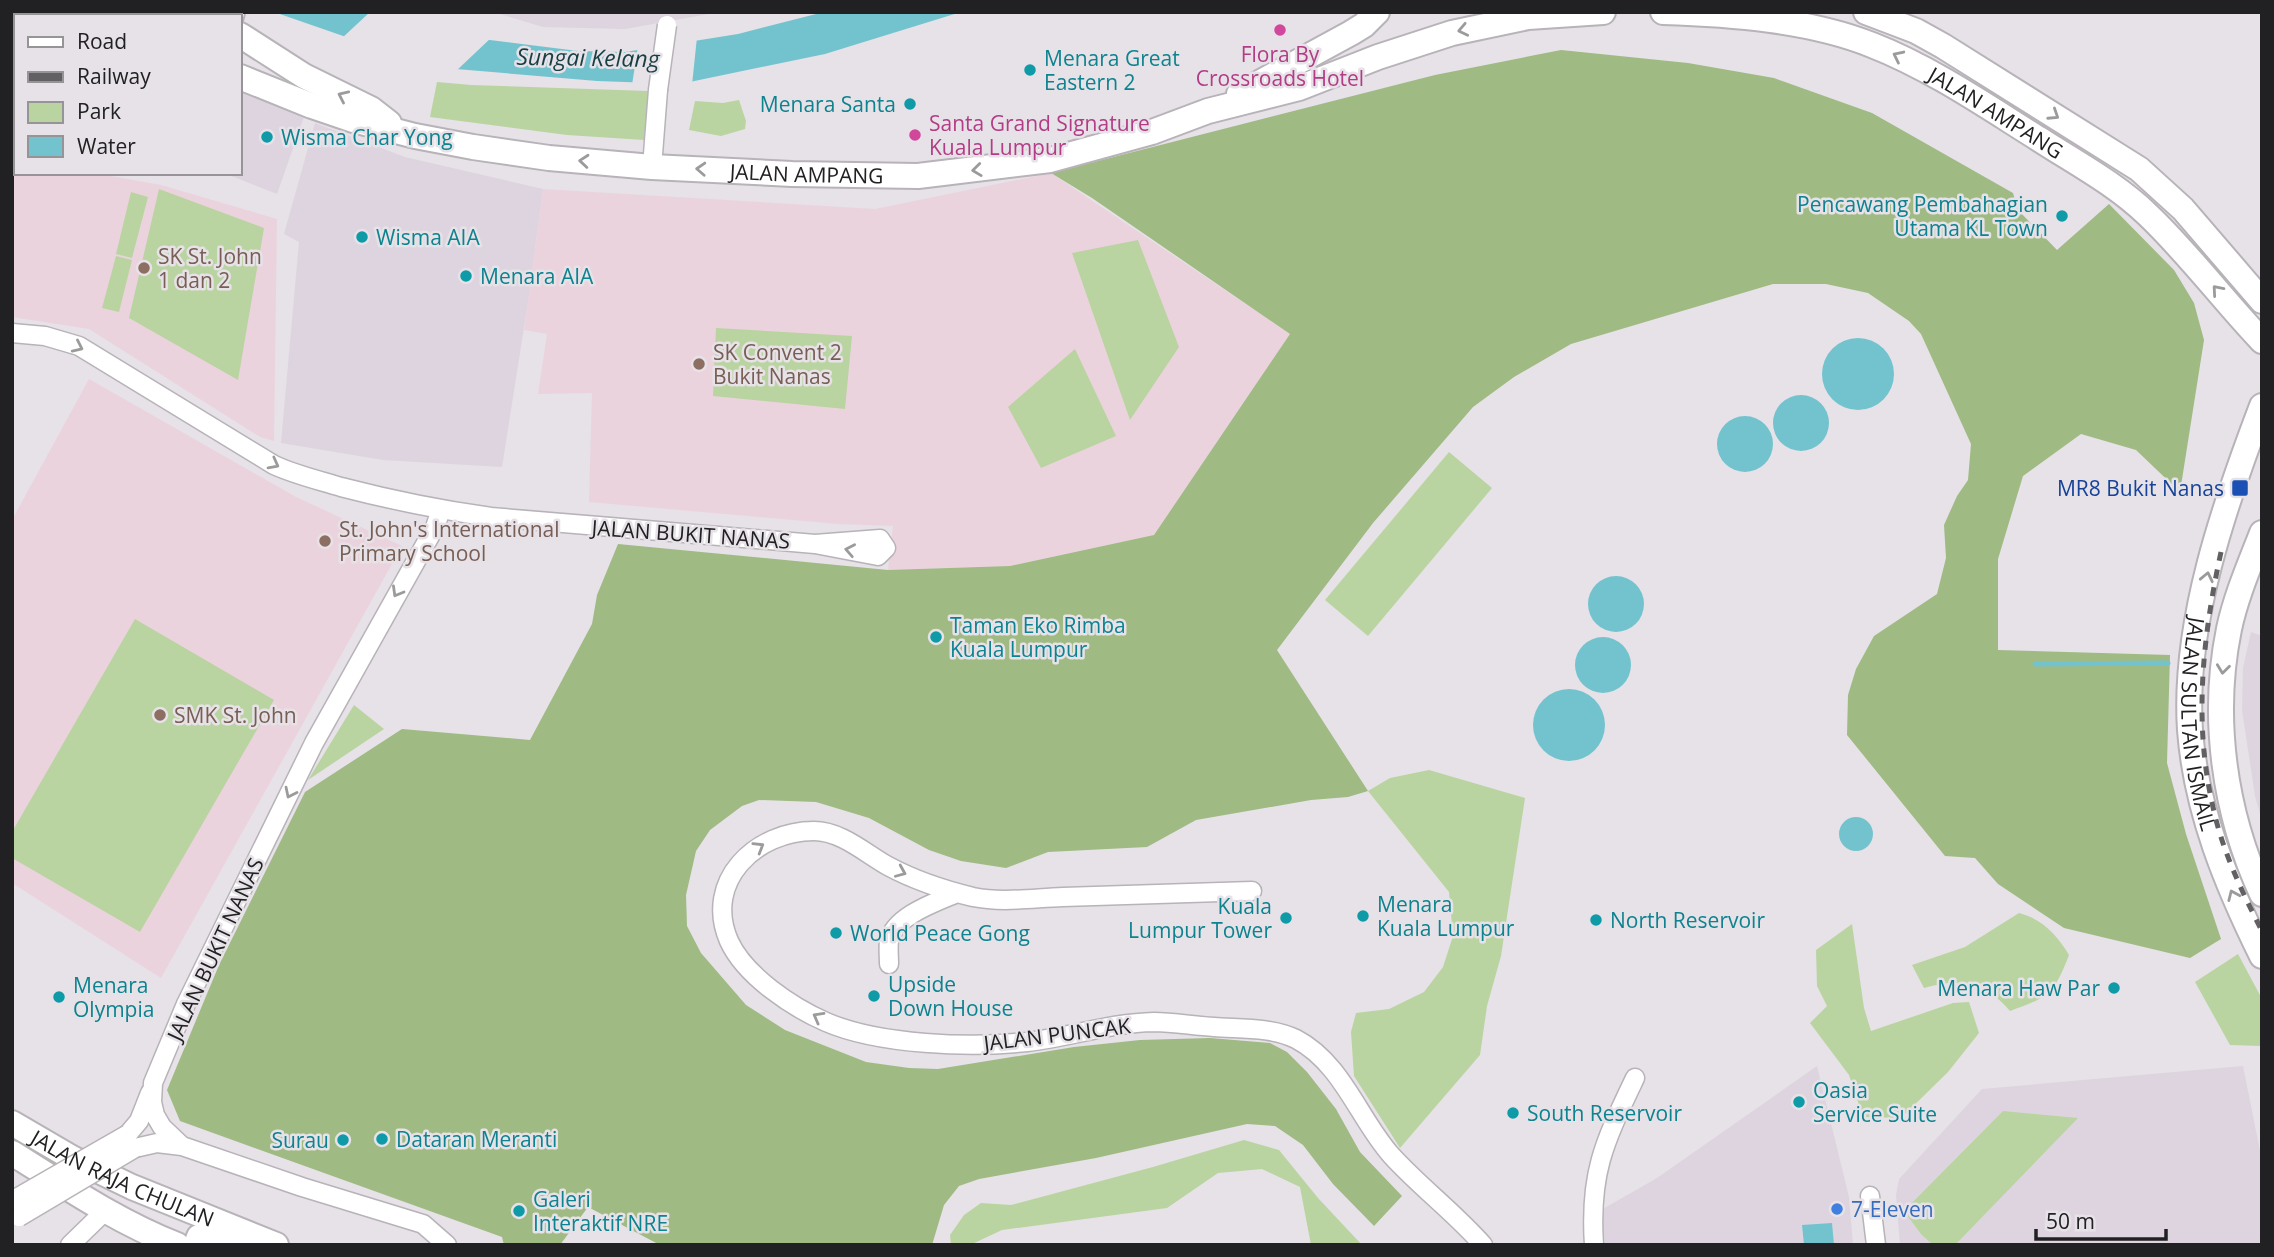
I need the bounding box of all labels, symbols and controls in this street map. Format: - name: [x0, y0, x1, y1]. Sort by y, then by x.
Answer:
- legend: [14, 14, 242, 175]
- marker: Flora By Crossroads Hotel: [1272, 22, 1288, 38]
- one-way arrow: [1457, 22, 1469, 37]
- text: Road: [77, 27, 127, 55]
- water label: Sungai Kelang: [516, 40, 661, 74]
- place label: Flora By Crossroads Hotel: [1196, 40, 1364, 92]
- place label: Menara Great Eastern 2: [1044, 44, 1180, 96]
- one-way arrow: [1892, 50, 1905, 64]
- street label: JALAN AMPANG: [1922, 59, 2069, 165]
- text: Railway: [77, 62, 151, 90]
- marker: Menara Great Eastern 2: [1022, 62, 1038, 78]
- one-way arrow: [338, 90, 350, 104]
- place label: Menara Santa: [760, 90, 896, 118]
- marker: Menara Santa: [902, 96, 918, 112]
- text: Park: [77, 97, 121, 125]
- one-way arrow: [2046, 106, 2059, 119]
- place label: Santa Grand Signature Kuala Lumpur: [929, 109, 1150, 161]
- place label: Wisma Char Yong: [281, 123, 453, 151]
- marker: Santa Grand Signature Kuala Lumpur: [907, 127, 923, 143]
- marker: Wisma Char Yong: [259, 129, 275, 145]
- text: Water: [77, 132, 136, 160]
- one-way arrow: [578, 154, 589, 169]
- street label: JALAN AMPANG: [727, 157, 884, 189]
- one-way arrow: [695, 162, 706, 177]
- one-way arrow: [971, 162, 982, 177]
- place label: Pencawang Pembahagian Utama KL Town: [1797, 190, 2048, 242]
- marker: Pencawang Pembahagian Utama KL Town: [2054, 208, 2070, 224]
- place label: Wisma AIA: [376, 223, 480, 251]
- marker: Wisma AIA: [354, 229, 370, 245]
- place label: SK St. John 1 dan 2: [158, 242, 262, 294]
- marker: SK St. John 1 dan 2: [136, 260, 152, 276]
- place label: Menara AIA: [480, 262, 594, 290]
- marker: Menara AIA: [458, 268, 474, 284]
- one-way arrow: [2213, 285, 2225, 298]
- place label: SK Convent 2 Bukit Nanas: [713, 338, 842, 390]
- one-way arrow: [71, 339, 84, 353]
- marker: SK Convent 2 Bukit Nanas: [691, 356, 707, 372]
- one-way arrow: [266, 455, 279, 469]
- place label: MR8 Bukit Nanas: [2057, 474, 2224, 502]
- marker: MR8 Bukit Nanas: [2230, 478, 2250, 498]
- street label: JALAN BUKIT NANAS: [589, 513, 791, 555]
- place label: St. John's International Primary School: [339, 515, 560, 567]
- marker: St. John's International Primary School: [317, 533, 333, 549]
- one-way arrow: [844, 544, 856, 559]
- one-way arrow: [2199, 571, 2214, 583]
- one-way arrow: [392, 584, 405, 597]
- place label: Taman Eko Rimba Kuala Lumpur: [950, 611, 1126, 663]
- street label: JALAN SULTAN ISMAIL: [2175, 613, 2223, 834]
- marker: Taman Eko Rimba Kuala Lumpur: [928, 629, 944, 645]
- one-way arrow: [2215, 663, 2230, 674]
- place label: SMK St. John: [174, 701, 297, 729]
- marker: SMK St. John: [152, 707, 168, 723]
- one-way arrow: [285, 785, 298, 798]
- one-way arrow: [751, 842, 764, 855]
- street label: JALAN BUKIT NANAS: [159, 853, 270, 1047]
- one-way arrow: [894, 864, 907, 878]
- one-way arrow: [2227, 889, 2241, 902]
- place label: Menara Kuala Lumpur: [1377, 890, 1515, 942]
- place label: Kuala Lumpur Tower: [1128, 892, 1272, 944]
- place label: North Reservoir: [1610, 906, 1765, 934]
- marker: Menara Kuala Lumpur: [1355, 908, 1371, 924]
- marker: Kuala Lumpur Tower: [1278, 910, 1294, 926]
- marker: North Reservoir: [1588, 912, 1604, 928]
- place label: World Peace Gong: [850, 919, 1030, 947]
- marker: World Peace Gong: [828, 925, 844, 941]
- place label: Upside Down House: [888, 970, 1013, 1022]
- place label: Menara Olympia: [73, 971, 154, 1023]
- place label: Menara Haw Par: [1937, 974, 2100, 1002]
- marker: Menara Haw Par: [2106, 980, 2122, 996]
- marker: Upside Down House: [866, 988, 882, 1004]
- marker: Menara Olympia: [51, 989, 67, 1005]
- street label: JALAN PUNCAK: [980, 1011, 1132, 1057]
- one-way arrow: [813, 1012, 826, 1025]
- place label: Oasia Service Suite: [1813, 1076, 1937, 1128]
- marker: Oasia Service Suite: [1791, 1094, 1807, 1110]
- place label: South Reservoir: [1527, 1099, 1682, 1127]
- marker: South Reservoir: [1505, 1105, 1521, 1121]
- street label: JALAN RAJA CHULAN: [24, 1122, 218, 1233]
- place label: Dataran Meranti: [396, 1125, 557, 1153]
- place label: Surau: [271, 1126, 329, 1154]
- marker: Dataran Meranti: [374, 1131, 390, 1147]
- marker: Surau: [335, 1132, 351, 1148]
- place label: Galeri Interaktif NRE: [533, 1185, 668, 1237]
- place label: 7-Eleven: [1851, 1195, 1934, 1223]
- scale bar: [2036, 1198, 2166, 1242]
- marker: 7-Eleven: [1829, 1201, 1845, 1217]
- marker: Galeri Interaktif NRE: [511, 1203, 527, 1219]
- text: 50 m: [2046, 1207, 2095, 1235]

